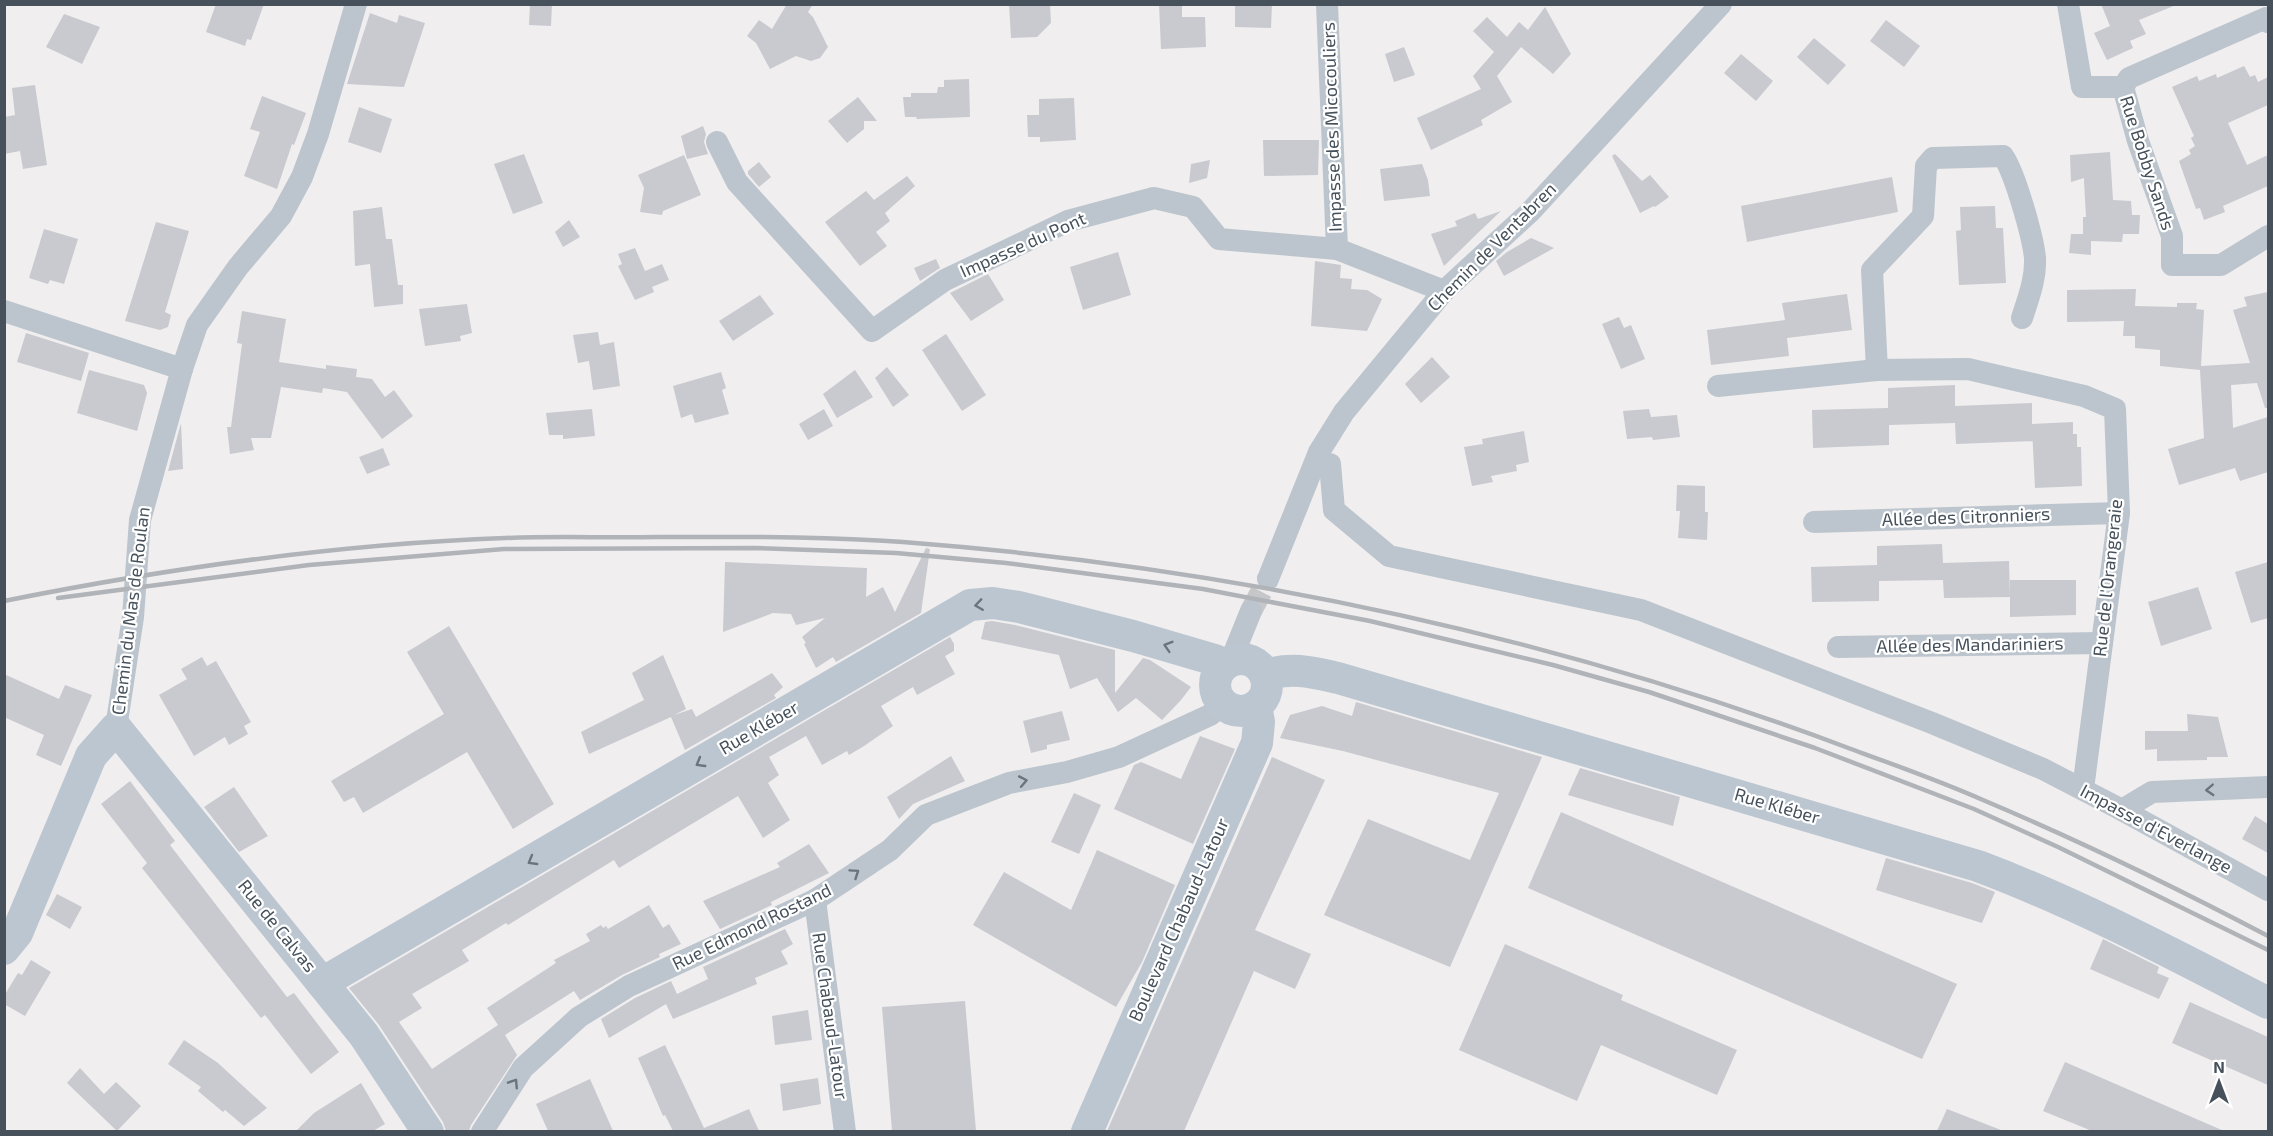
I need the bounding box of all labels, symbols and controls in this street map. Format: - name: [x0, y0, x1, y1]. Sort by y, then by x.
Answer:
- street label: Impasse des Micocouliers: [1316, 22, 1346, 232]
- street label: Rue Bobby Sands: [2116, 93, 2180, 233]
- street label: Chemin de Ventabren: [1422, 177, 1560, 315]
- street label: Impasse du Pont: [956, 206, 1089, 282]
- street label: Rue de l'Orangeraie: [2088, 498, 2126, 658]
- street label: Allée des Citronniers: [1881, 502, 2051, 530]
- street label: Chemin du Mas de Roulan: [106, 505, 154, 716]
- one-way arrow: [974, 598, 984, 610]
- street label: Allée des Mandariniers: [1876, 631, 2064, 657]
- one-way arrow: [1163, 641, 1174, 653]
- street label: Rue Kléber: [715, 696, 802, 759]
- one-way arrow: [696, 755, 706, 767]
- one-way arrow: [1018, 775, 1028, 788]
- street label: Impasse d'Everlange: [2077, 779, 2236, 877]
- street label: Rue Kléber: [1732, 782, 1823, 828]
- one-way arrow: [2206, 783, 2215, 796]
- street label: Boulevard Chabaud-Latour: [1123, 814, 1233, 1025]
- one-way arrow: [528, 854, 538, 865]
- one-way arrow: [848, 869, 859, 880]
- street label: Rue de Calvas: [234, 875, 322, 976]
- street label: Rue Edmond Rostand: [668, 878, 835, 974]
- street label: Rue Chabaud-Latour: [808, 931, 854, 1101]
- north arrow: [2189, 1052, 2249, 1112]
- text: N: [2213, 1057, 2225, 1076]
- one-way arrow: [507, 1078, 518, 1089]

